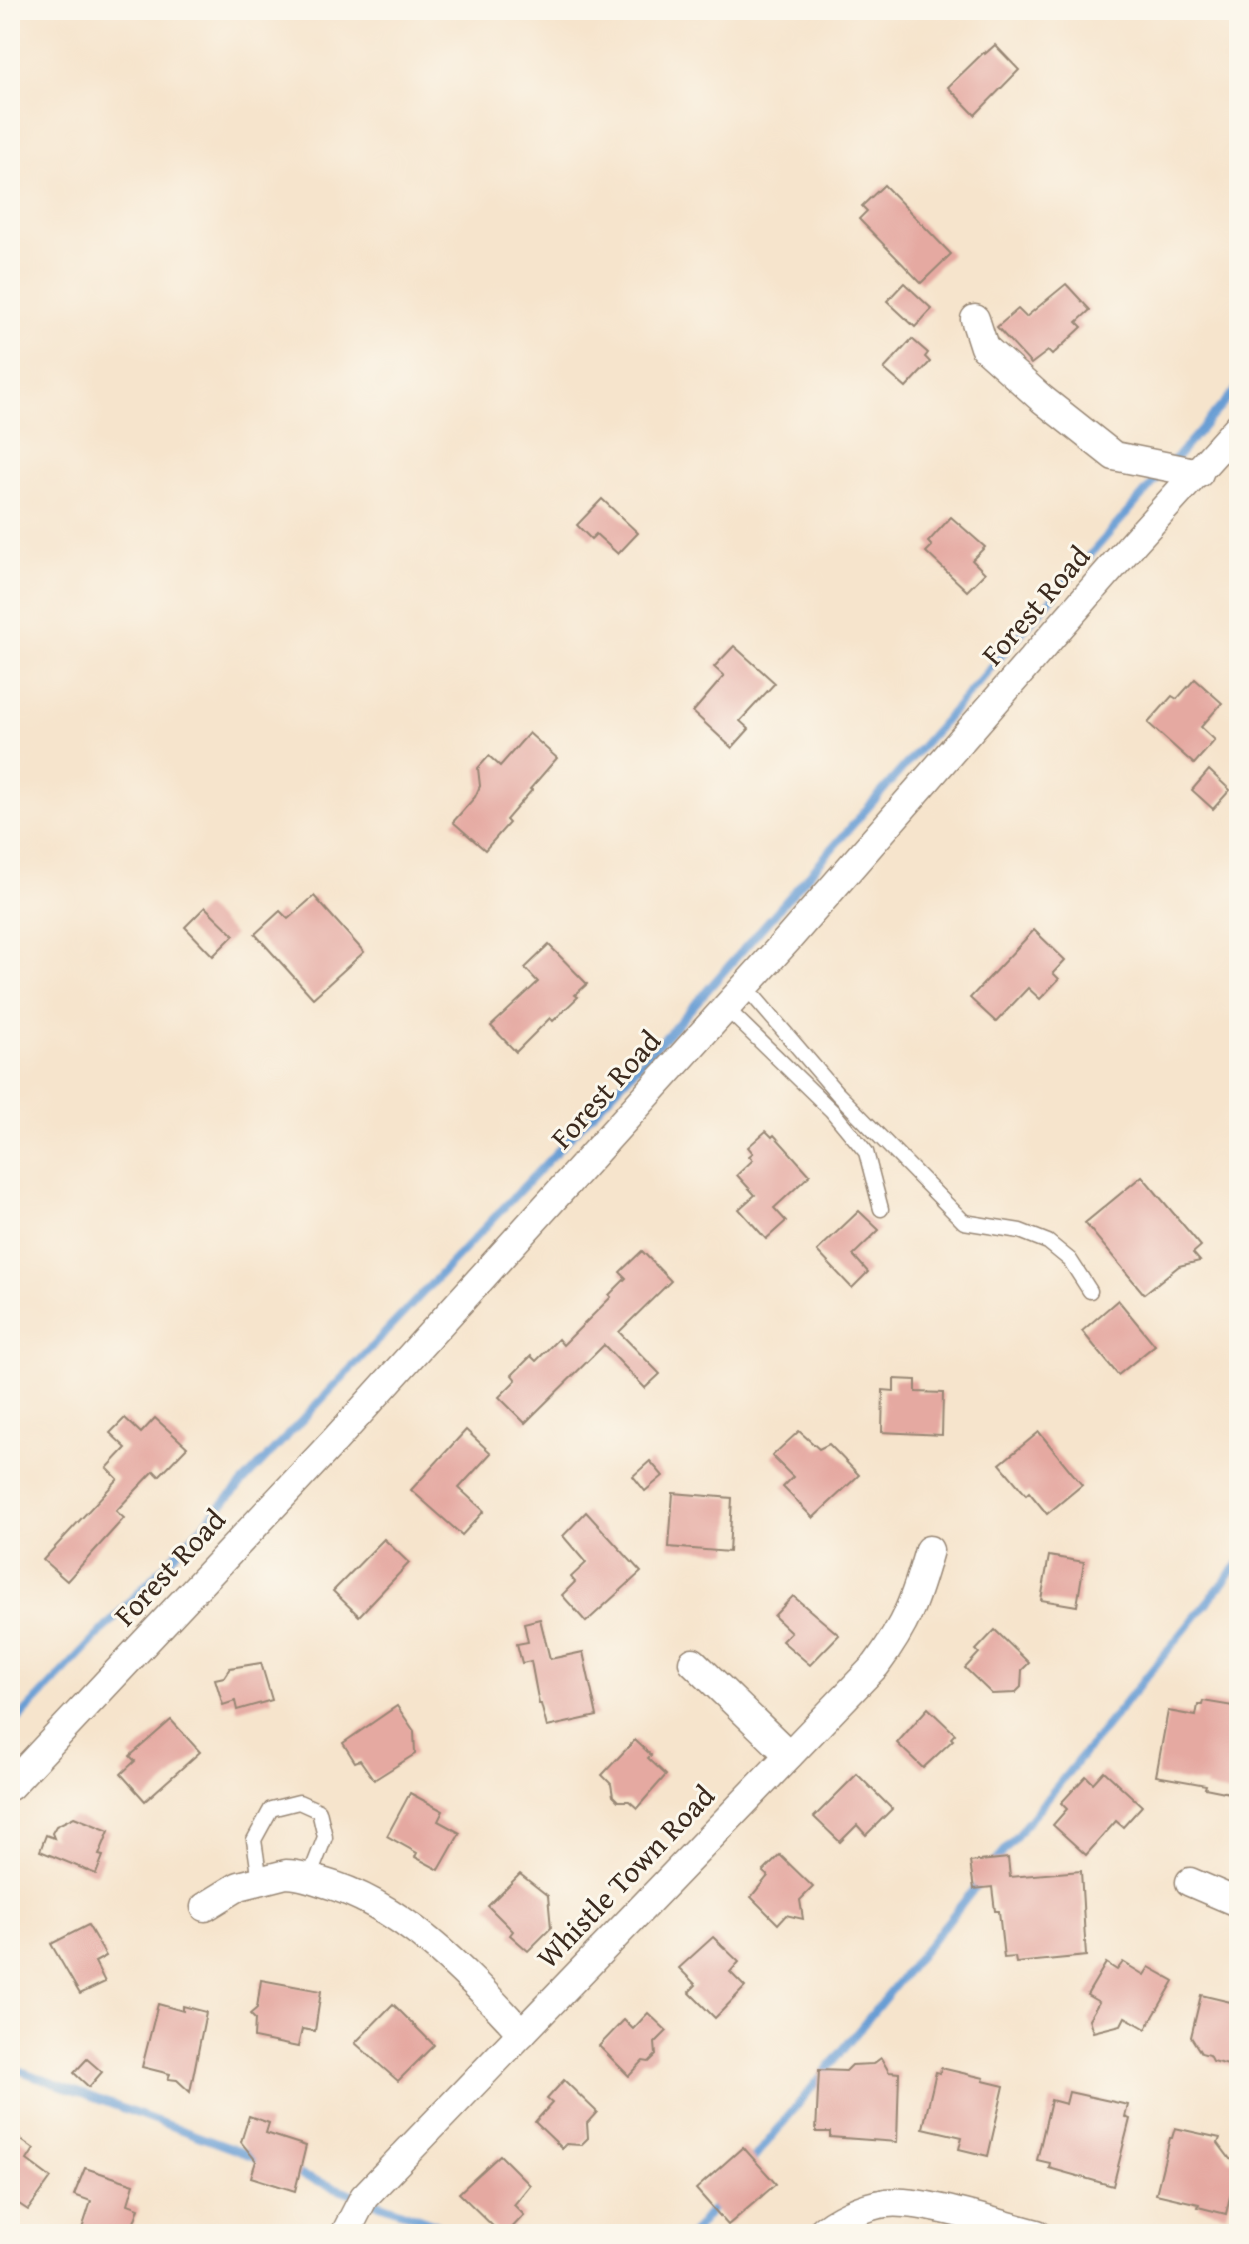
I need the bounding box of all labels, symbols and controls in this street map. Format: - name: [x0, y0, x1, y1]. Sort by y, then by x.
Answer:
- street label: Forest Road: [970, 535, 1100, 675]
- street label: Forest Road: [540, 1020, 670, 1158]
- street label: Forest Road: [103, 1498, 235, 1636]
- street label: Whistle Town Road: [526, 1774, 724, 1978]

